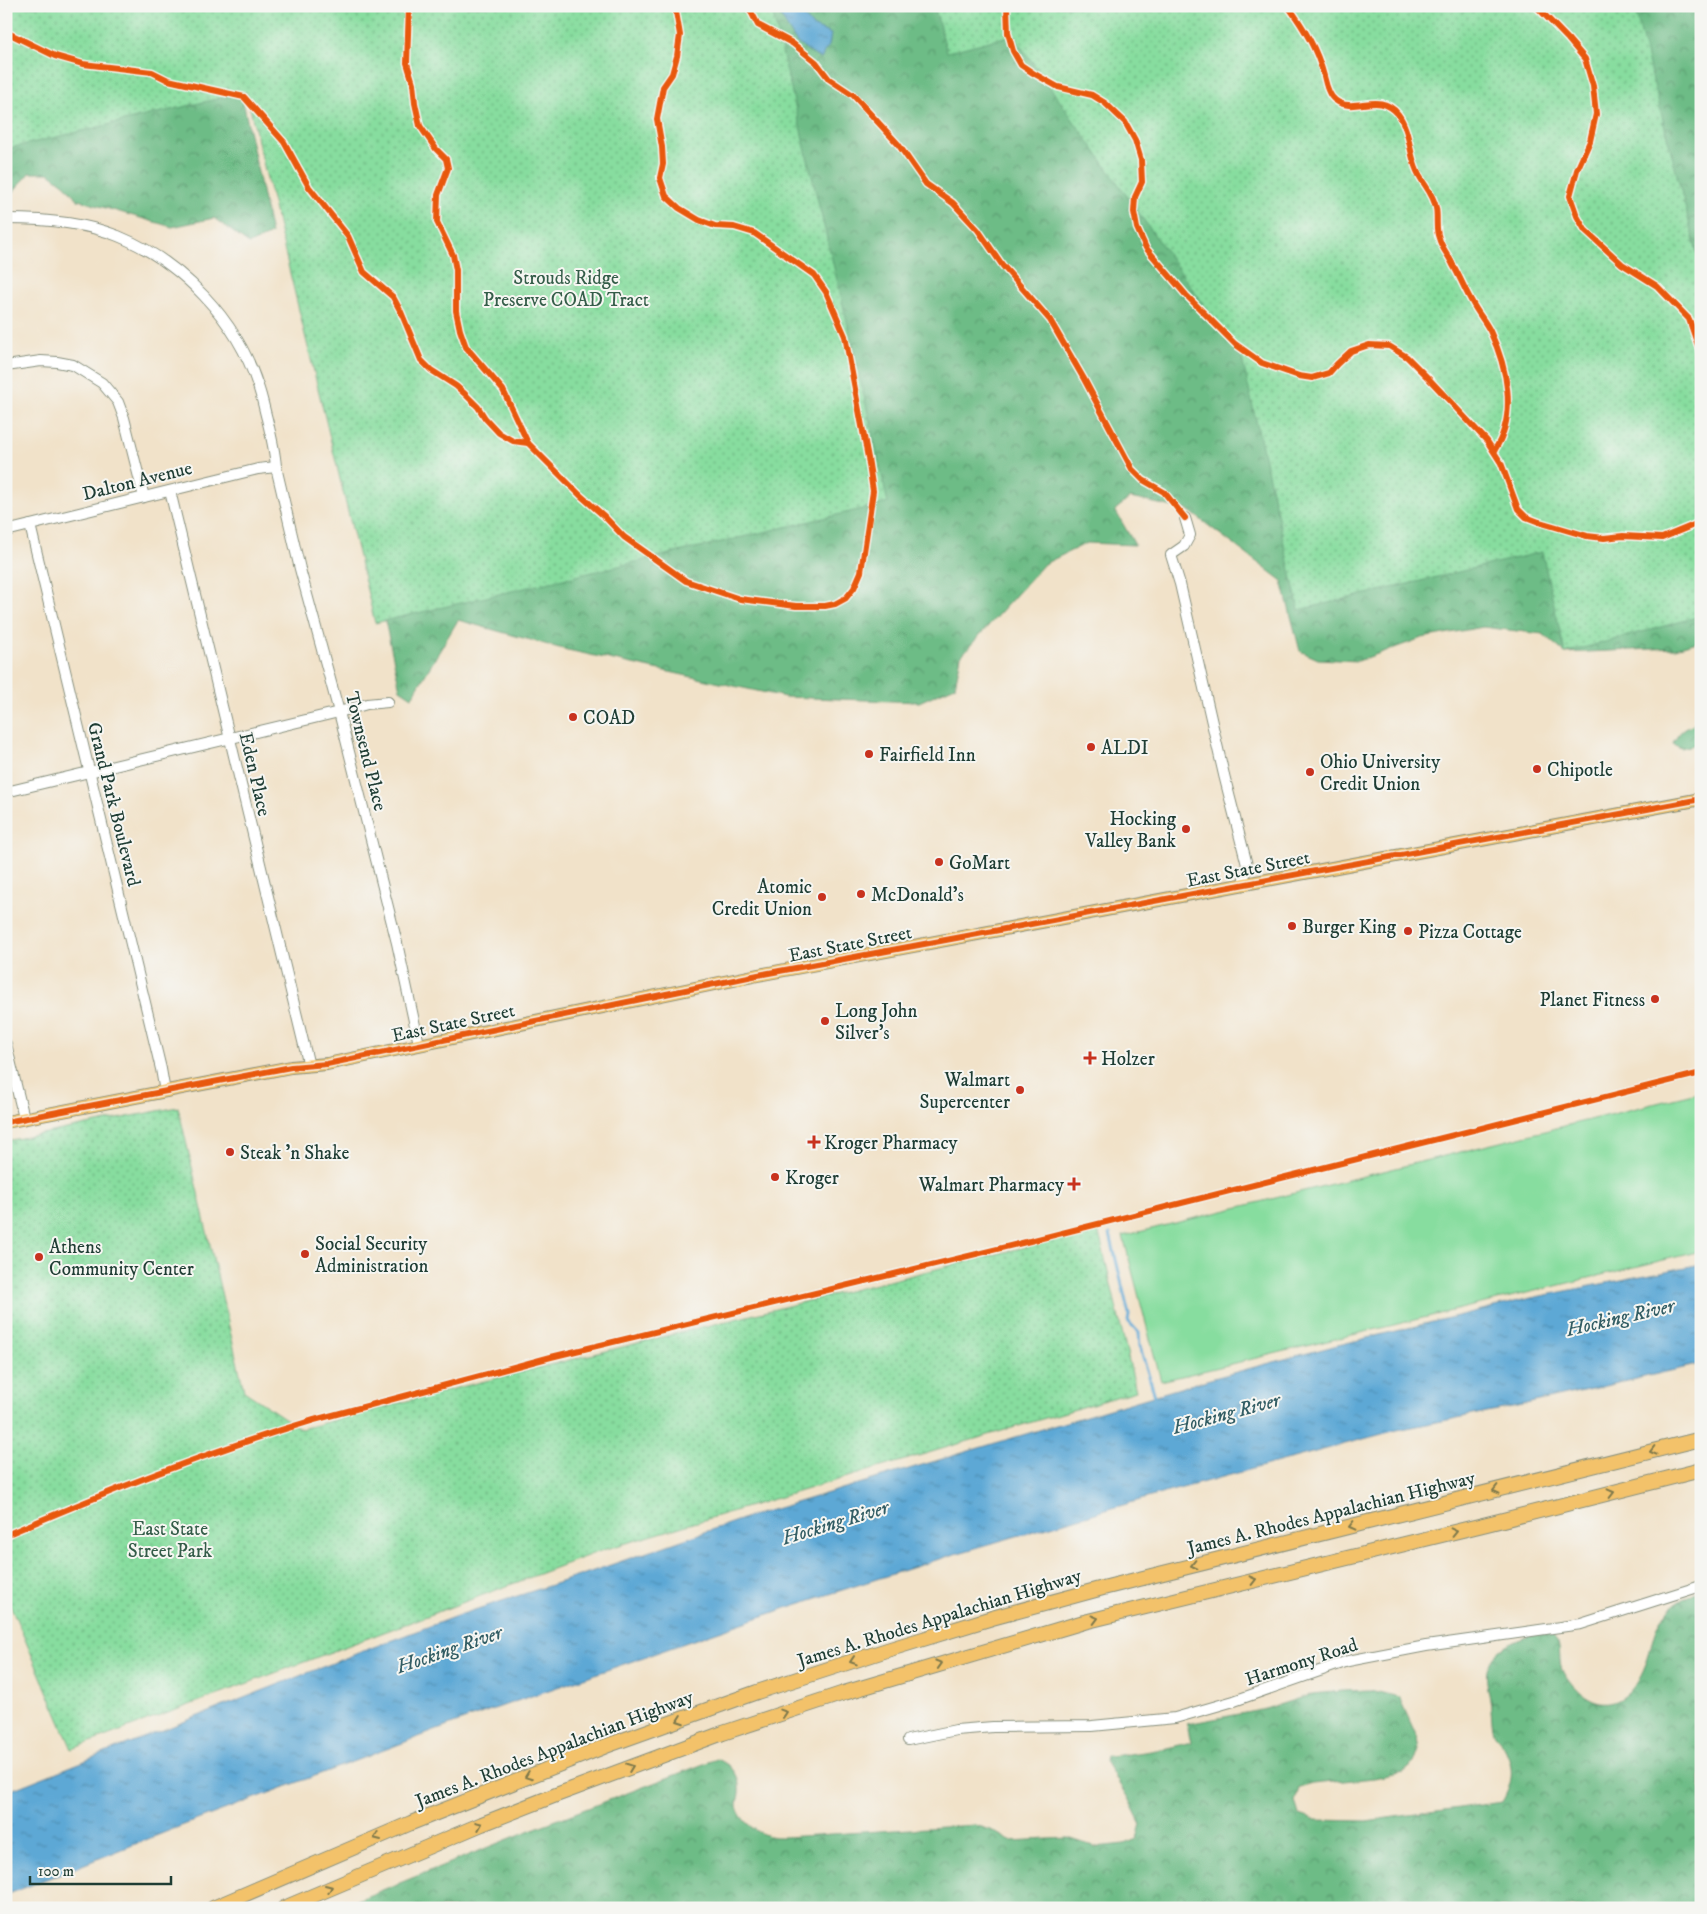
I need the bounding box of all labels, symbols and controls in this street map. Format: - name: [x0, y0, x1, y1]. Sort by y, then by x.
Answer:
- park label: Strouds Ridge Preserve COAD Tract: [483, 267, 649, 312]
- street label: Dalton Avenue: [80, 457, 195, 506]
- street label: Townsend Place: [340, 689, 391, 813]
- place label: COAD: [583, 707, 635, 730]
- marker: COAD: [567, 711, 579, 723]
- street label: Grand Park Boulevard: [82, 720, 145, 889]
- street label: Eden Place: [234, 730, 275, 819]
- place label: ALDI: [1101, 737, 1149, 760]
- marker: ALDI: [1085, 741, 1097, 753]
- place label: Fairfield Inn: [879, 744, 976, 767]
- marker: Fairfield Inn: [863, 748, 875, 760]
- place label: Ohio University Credit Union: [1320, 751, 1441, 796]
- place label: Chipotle: [1547, 759, 1613, 782]
- marker: Chipotle: [1531, 763, 1543, 775]
- marker: Ohio University Credit Union: [1304, 766, 1316, 778]
- place label: Hocking Valley Bank: [1084, 808, 1177, 853]
- marker: Hocking Valley Bank: [1180, 823, 1192, 835]
- street label: East State Street: [1185, 846, 1312, 893]
- place label: GoMart: [949, 852, 1010, 875]
- marker: GoMart: [933, 856, 945, 868]
- place label: Atomic Credit Union: [712, 876, 812, 921]
- place label: McDonald's: [871, 884, 964, 907]
- marker: McDonald's: [855, 888, 867, 900]
- marker: Atomic Credit Union: [816, 891, 828, 903]
- place label: Burger King: [1302, 916, 1397, 939]
- marker: Burger King: [1286, 920, 1298, 932]
- street label: East State Street: [787, 921, 914, 968]
- place label: Pizza Cottage: [1418, 921, 1522, 944]
- marker: Pizza Cottage: [1402, 925, 1414, 937]
- place label: Planet Fitness: [1539, 989, 1645, 1012]
- marker: Planet Fitness: [1649, 993, 1661, 1005]
- street label: East State Street: [390, 999, 517, 1048]
- place label: Long John Silver's: [835, 1000, 918, 1045]
- marker: Long John Silver's: [819, 1015, 831, 1027]
- place label: Holzer: [1101, 1048, 1155, 1071]
- marker: Holzer: [1083, 1051, 1097, 1065]
- place label: Walmart Supercenter: [920, 1069, 1010, 1114]
- marker: Walmart Supercenter: [1014, 1084, 1026, 1096]
- place label: Kroger Pharmacy: [824, 1132, 959, 1155]
- marker: Kroger Pharmacy: [808, 1136, 820, 1148]
- place label: Steak 'n Shake: [240, 1142, 349, 1165]
- marker: Steak 'n Shake: [224, 1146, 236, 1158]
- place label: Kroger: [785, 1167, 839, 1190]
- marker: Kroger: [769, 1171, 781, 1183]
- place label: Walmart Pharmacy: [918, 1174, 1065, 1197]
- marker: Walmart Pharmacy: [1068, 1178, 1080, 1190]
- place label: Social Security Administration: [315, 1233, 428, 1278]
- place label: Athens Community Center: [49, 1236, 194, 1281]
- marker: Social Security Administration: [299, 1248, 311, 1260]
- marker: Athens Community Center: [33, 1251, 45, 1263]
- water label: Hocking River: [1563, 1293, 1679, 1343]
- water label: Hocking River: [1169, 1388, 1285, 1441]
- one-way arrow: [1649, 1445, 1658, 1456]
- street label: James A. Rhodes Appalachian Highway: [1183, 1466, 1478, 1561]
- one-way arrow: [1492, 1485, 1500, 1495]
- one-way arrow: [1607, 1488, 1615, 1498]
- water label: Hocking River: [778, 1495, 894, 1552]
- park label: East State Street Park: [128, 1518, 213, 1563]
- one-way arrow: [1348, 1520, 1357, 1531]
- one-way arrow: [1449, 1527, 1458, 1538]
- one-way arrow: [1190, 1559, 1199, 1570]
- street label: James A. Rhodes Appalachian Highway: [793, 1564, 1085, 1673]
- one-way arrow: [1249, 1575, 1258, 1586]
- one-way arrow: [1091, 1614, 1100, 1625]
- water label: Hocking River: [392, 1620, 508, 1681]
- street label: Harmony Road: [1242, 1633, 1361, 1691]
- one-way arrow: [849, 1655, 857, 1665]
- one-way arrow: [935, 1660, 943, 1670]
- street label: James A. Rhodes Appalachian Highway: [411, 1685, 698, 1814]
- one-way arrow: [780, 1708, 788, 1718]
- one-way arrow: [677, 1714, 685, 1724]
- one-way arrow: [625, 1763, 634, 1773]
- one-way arrow: [524, 1770, 533, 1781]
- one-way arrow: [474, 1821, 483, 1832]
- one-way arrow: [373, 1830, 382, 1841]
- scale bar: [30, 1854, 171, 1886]
- text: 100 m: [38, 1862, 74, 1881]
- one-way arrow: [324, 1884, 333, 1895]

